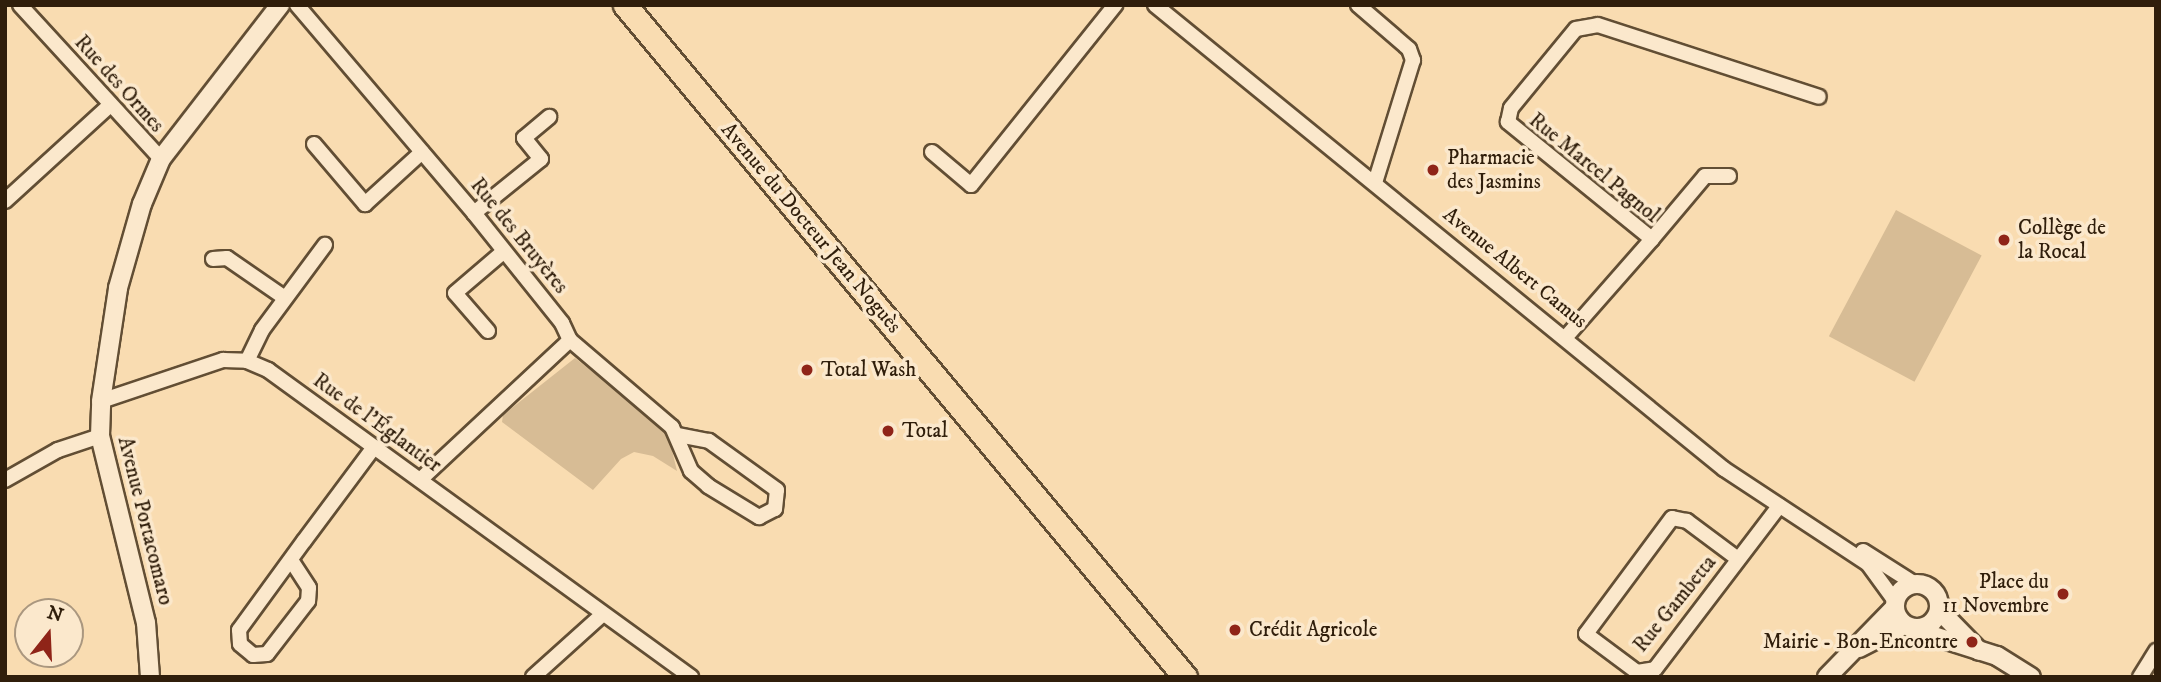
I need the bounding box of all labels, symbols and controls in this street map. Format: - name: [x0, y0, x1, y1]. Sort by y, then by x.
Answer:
- street label: Rue des Ormes: [69, 30, 169, 138]
- street label: Rue Marcel Pagnol: [1524, 108, 1664, 228]
- street label: Avenue du Docteur Jean Noguès: [715, 118, 907, 338]
- place label: Pharmacie des Jasmins: [1447, 145, 1541, 195]
- marker: Pharmacie des Jasmins: [1425, 162, 1441, 178]
- street label: Rue des Bruyères: [465, 173, 573, 299]
- street label: Avenue Albert Camus: [1438, 202, 1592, 334]
- place label: Collège de la Rocal: [2018, 215, 2106, 265]
- marker: Collège de la Rocal: [1996, 232, 2012, 248]
- place label: Total Wash: [821, 357, 916, 383]
- marker: Total Wash: [799, 362, 815, 378]
- street label: Rue de l'Églantier: [308, 368, 446, 478]
- place label: Total: [902, 418, 948, 444]
- marker: Total: [880, 423, 896, 439]
- street label: Avenue Portacomaro: [112, 434, 178, 608]
- street label: Rue Gambetta: [1628, 550, 1722, 658]
- place label: Place du 11 Novembre: [1942, 569, 2049, 619]
- marker: Place du 11 Novembre: [2055, 586, 2071, 602]
- north arrow: [14, 598, 84, 668]
- text: N: [44, 601, 66, 628]
- place label: Crédit Agricole: [1249, 617, 1377, 643]
- marker: Crédit Agricole: [1227, 622, 1243, 638]
- place label: Mairie - Bon-Encontre: [1763, 629, 1958, 655]
- marker: Mairie - Bon-Encontre: [1964, 634, 1980, 650]

